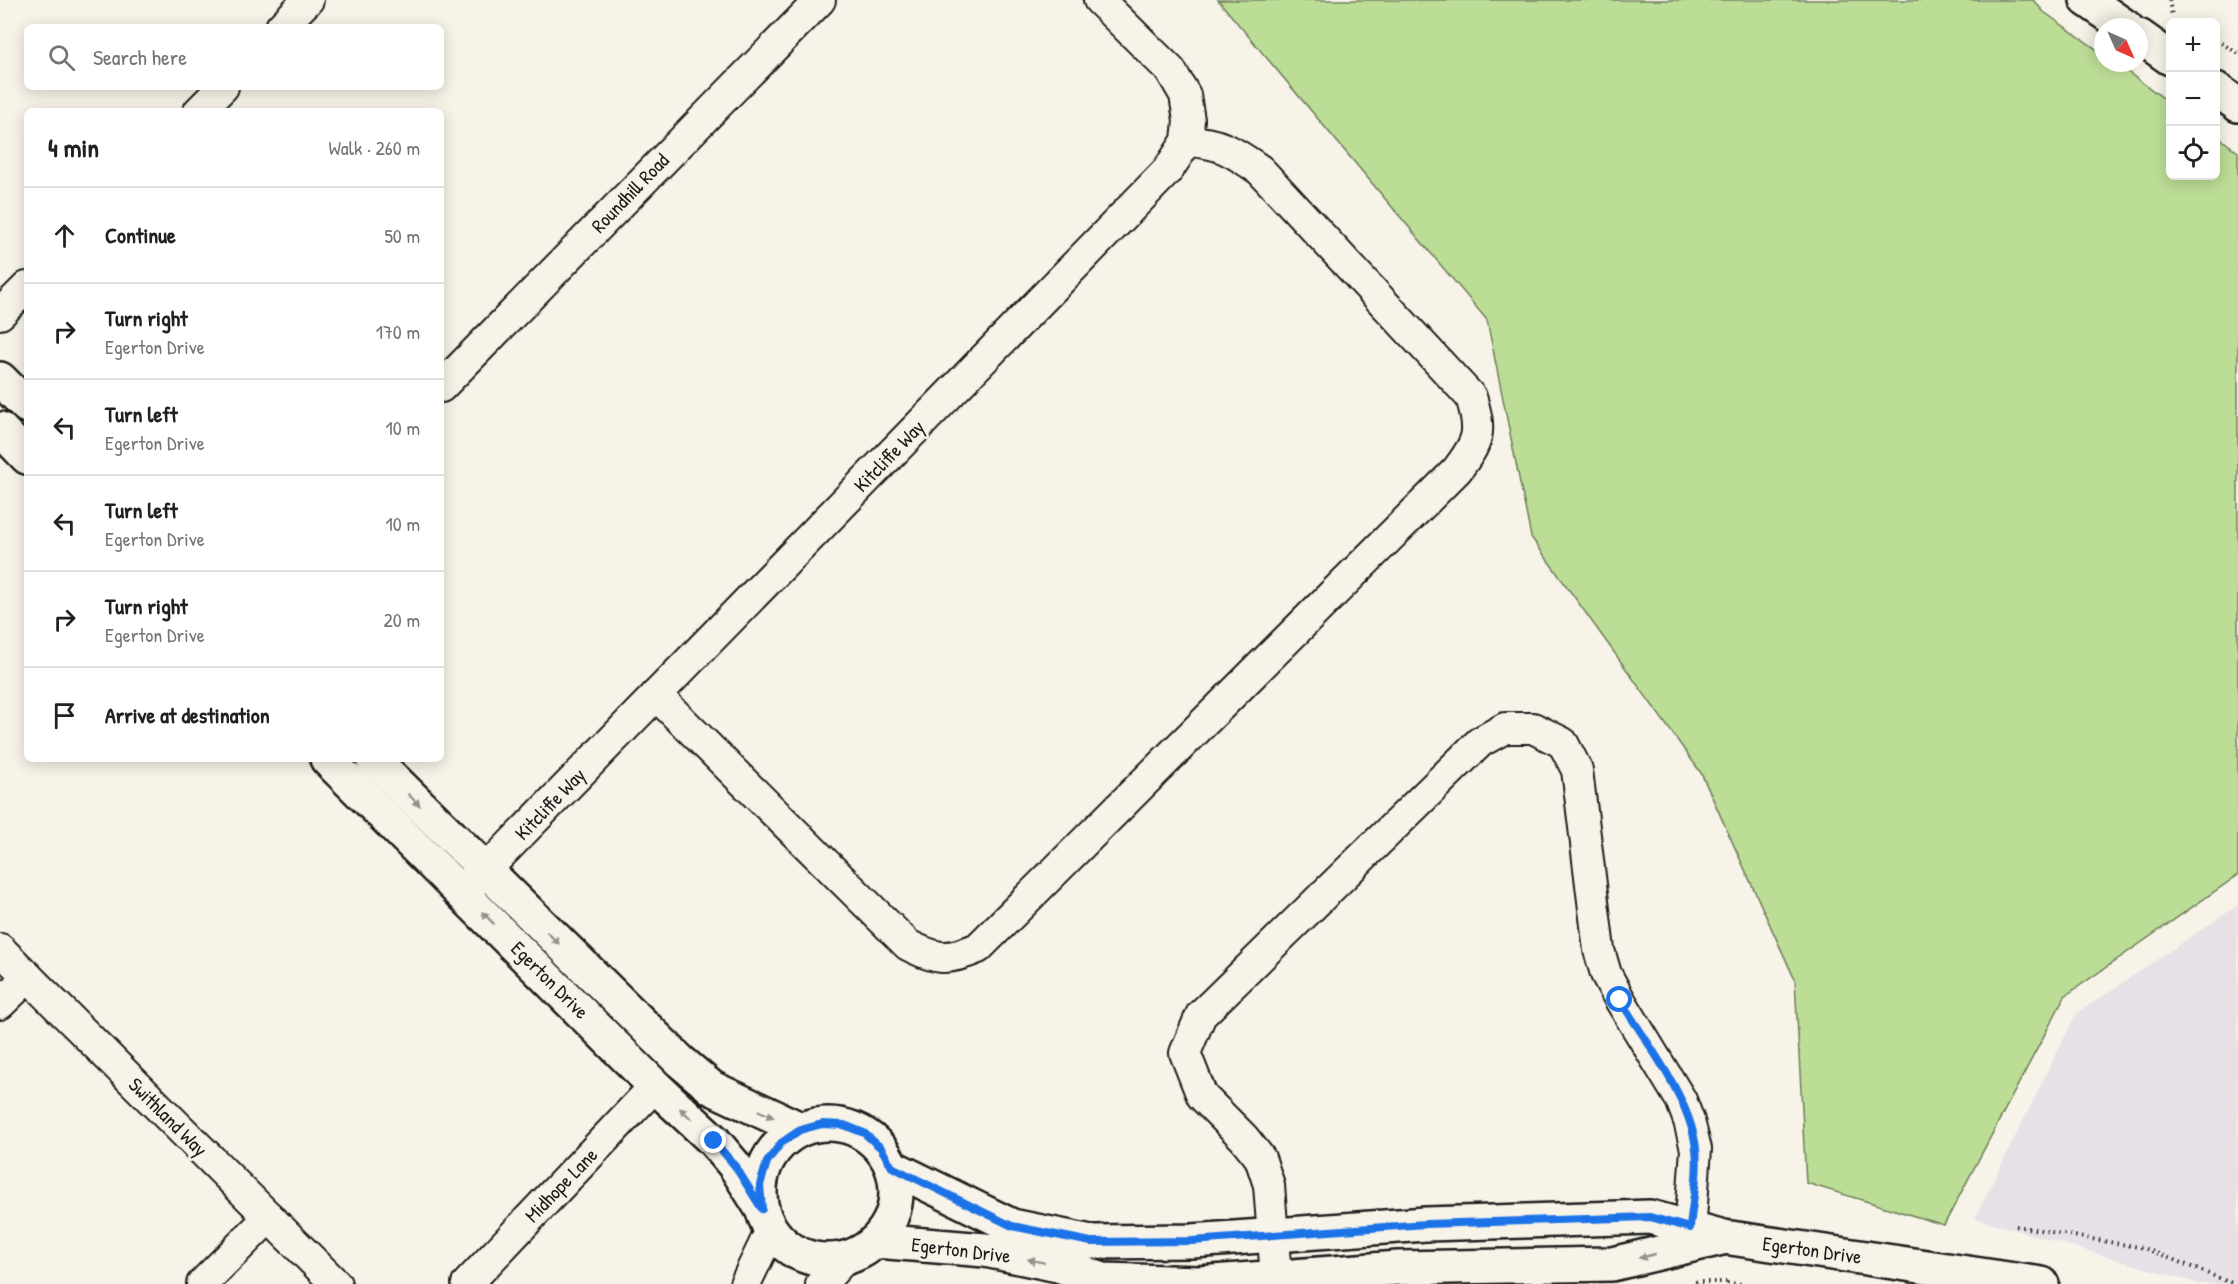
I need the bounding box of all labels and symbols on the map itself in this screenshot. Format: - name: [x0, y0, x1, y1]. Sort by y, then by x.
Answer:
- north arrow: [2094, 18, 2148, 72]
- street label: Roundhill Road: [585, 147, 675, 238]
- street label: Kitcliffe Way: [847, 414, 930, 498]
- street label: Kitcliffe Way: [508, 762, 591, 846]
- one-way arrow: [407, 793, 421, 807]
- one-way arrow: [481, 911, 495, 925]
- one-way arrow: [546, 930, 560, 944]
- street label: Egerton Drive: [506, 935, 595, 1024]
- route start: [1606, 986, 1632, 1012]
- street label: Swithland Way: [123, 1071, 214, 1162]
- one-way arrow: [679, 1108, 693, 1122]
- one-way arrow: [758, 1109, 776, 1119]
- route end: [700, 1127, 726, 1153]
- street label: Midhope Lane: [518, 1141, 603, 1228]
- street label: Egerton Drive: [1761, 1229, 1863, 1270]
- street label: Egerton Drive: [910, 1230, 1012, 1269]
- one-way arrow: [1637, 1252, 1656, 1261]
- one-way arrow: [1026, 1256, 1045, 1265]

